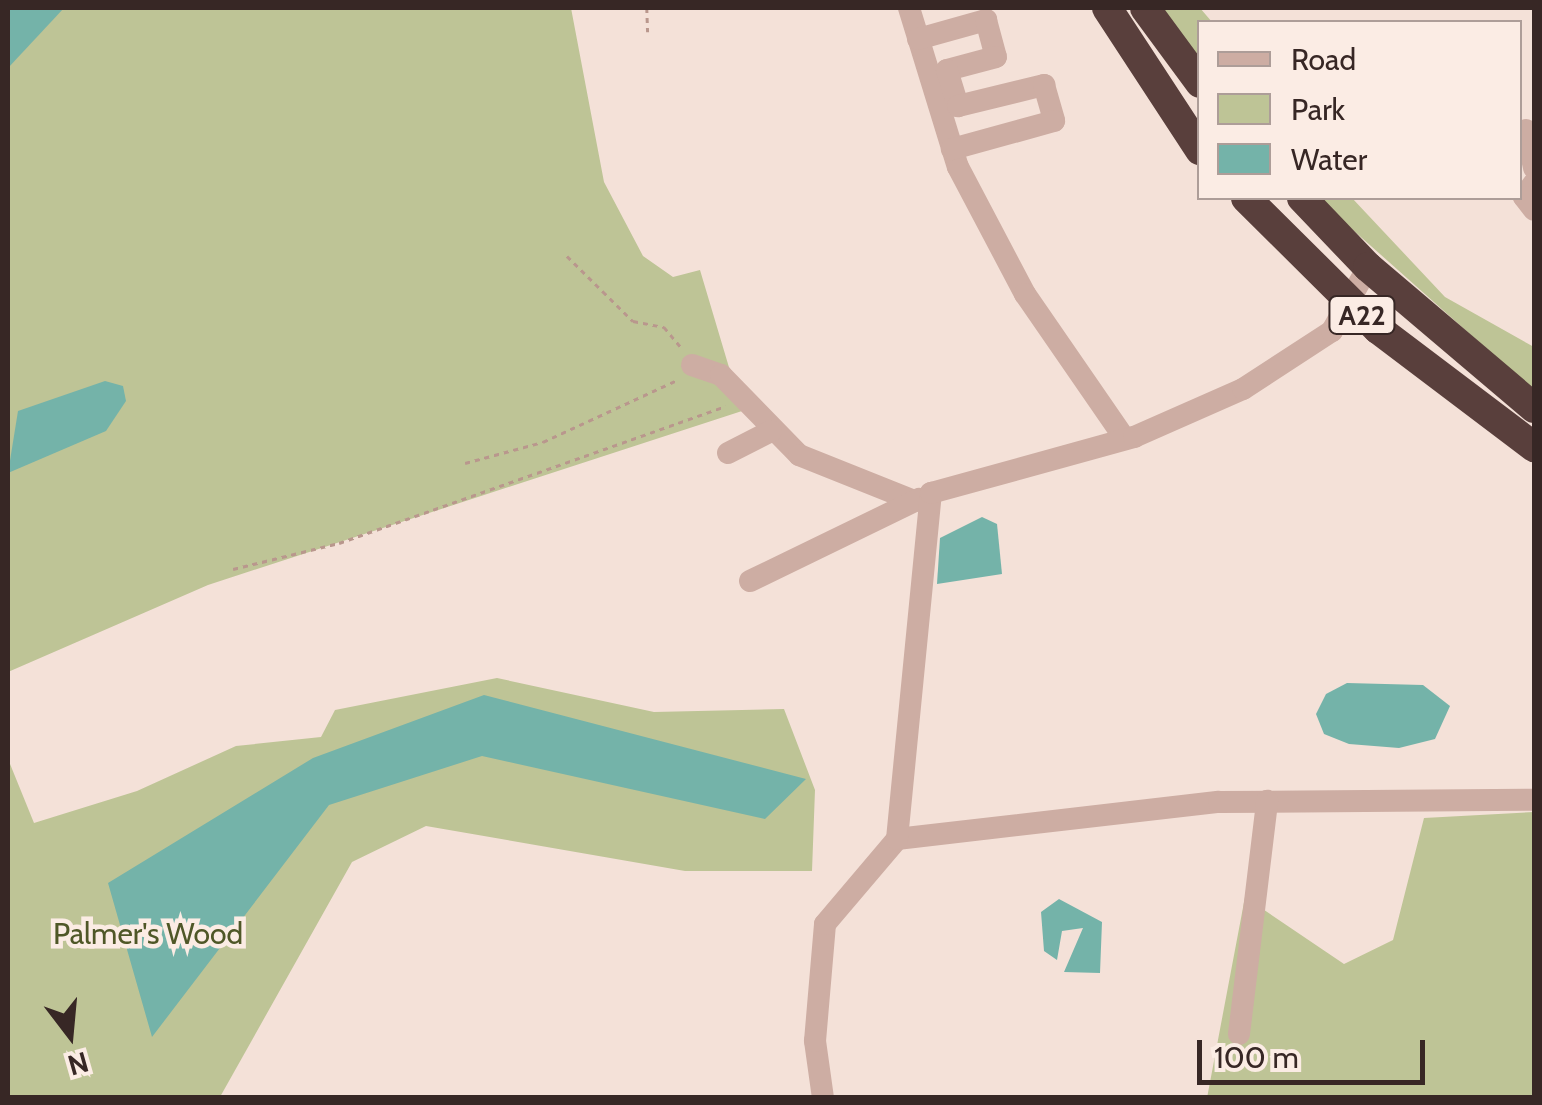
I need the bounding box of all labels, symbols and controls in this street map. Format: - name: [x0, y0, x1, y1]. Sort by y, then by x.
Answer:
- legend: [1197, 20, 1522, 200]
- text: Road: [1291, 41, 1356, 78]
- text: Park: [1291, 91, 1345, 128]
- text: Water: [1291, 141, 1367, 178]
- road number: A22: [1327, 292, 1397, 338]
- park label: Palmer's Wood: [53, 916, 243, 952]
- north arrow: [20, 985, 120, 1085]
- scale bar: [1202, 1020, 1430, 1082]
- text: 100 m: [1214, 1039, 1299, 1076]
- text: N: [64, 1045, 92, 1083]

